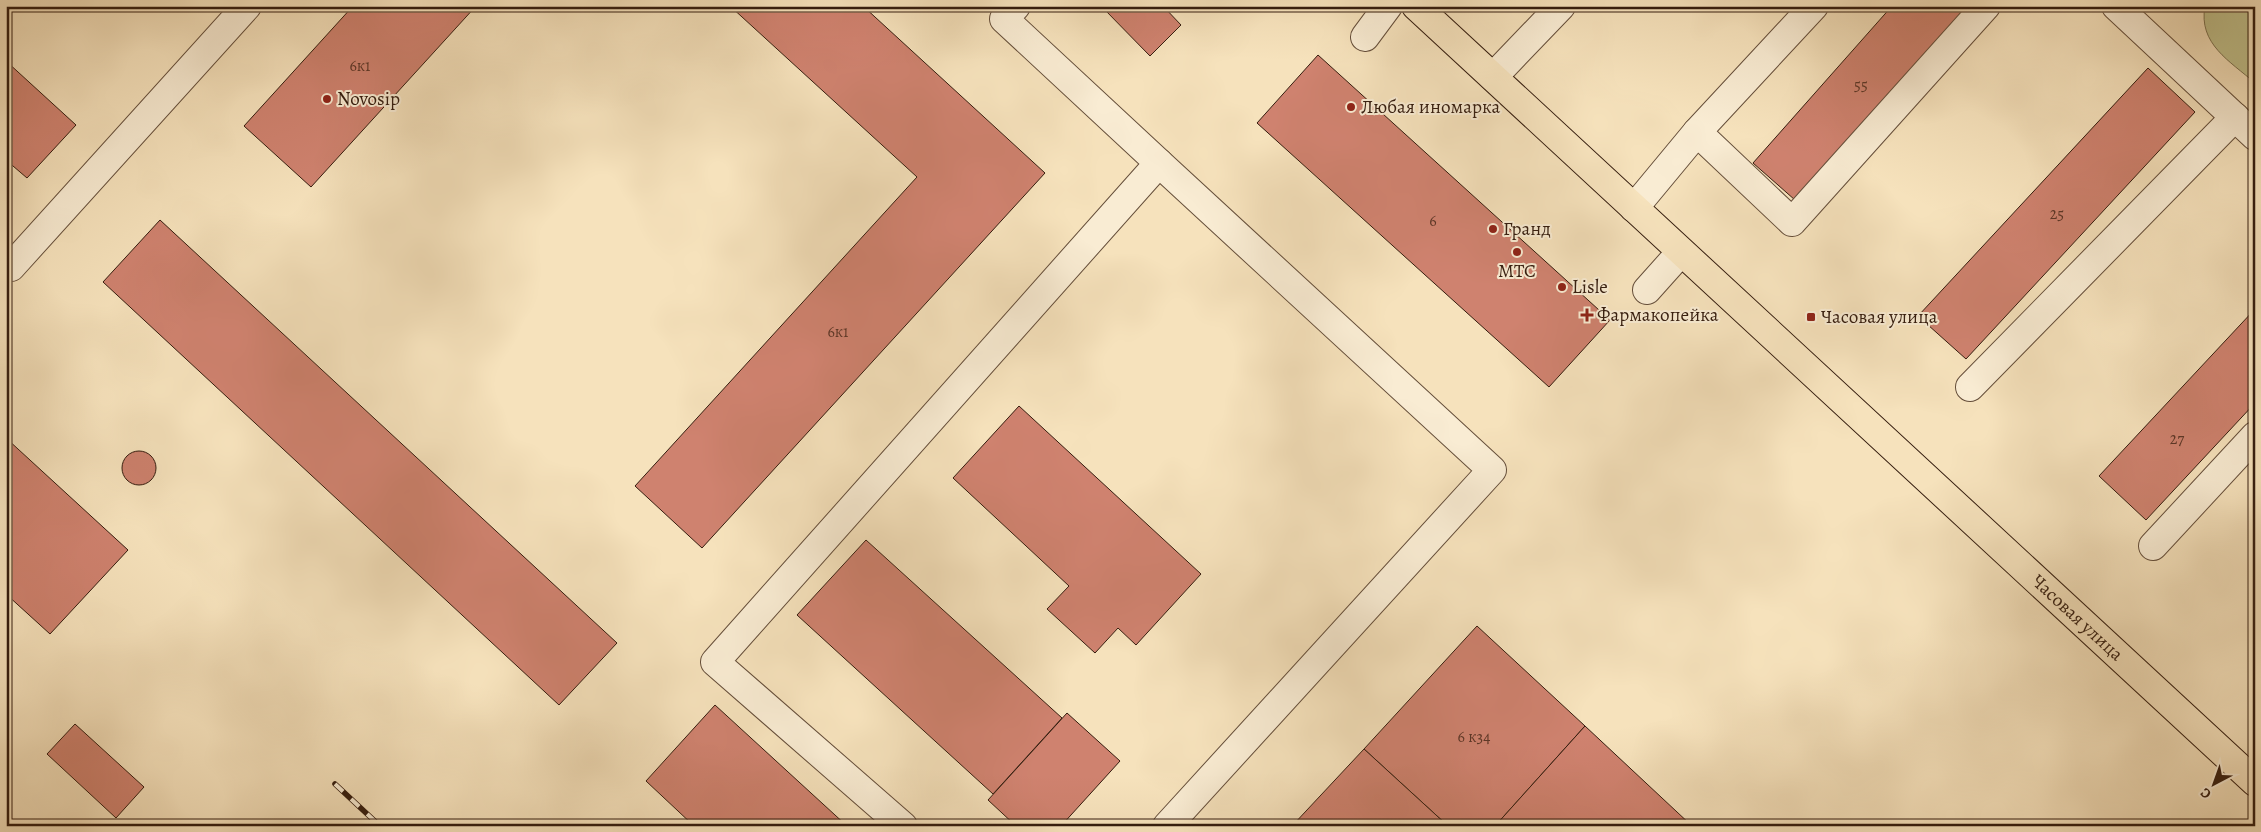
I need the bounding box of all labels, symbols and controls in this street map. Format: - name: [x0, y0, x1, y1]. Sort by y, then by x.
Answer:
- house number: 6к1: [349, 55, 371, 77]
- house number: 55: [1854, 74, 1868, 96]
- place label: Novosip: [337, 86, 400, 112]
- marker: Novosip: [321, 93, 333, 105]
- place label: Любая иномарка: [1361, 94, 1501, 120]
- marker: Любая иномарка: [1345, 101, 1357, 113]
- house number: 25: [2050, 203, 2064, 225]
- house number: 6: [1429, 210, 1437, 232]
- place label: Гранд: [1503, 216, 1551, 242]
- marker: Гранд: [1487, 223, 1499, 235]
- marker: МТС: [1511, 246, 1523, 258]
- place label: МТС: [1498, 258, 1536, 284]
- place label: Lisle: [1572, 274, 1608, 300]
- marker: Lisle: [1556, 281, 1568, 293]
- place label: Фармакопейка: [1597, 302, 1719, 328]
- place label: Часовая улица: [1821, 304, 1938, 330]
- marker: Фармакопейка: [1581, 309, 1593, 321]
- marker: Часовая улица: [1805, 311, 1817, 323]
- house number: 6к1: [827, 321, 849, 343]
- house number: 27: [2170, 428, 2184, 450]
- street label: Часовая улица: [2026, 569, 2129, 667]
- house number: 6 к34: [1458, 726, 1490, 748]
- north arrow: [2188, 760, 2238, 810]
- text: С: [2196, 783, 2215, 803]

